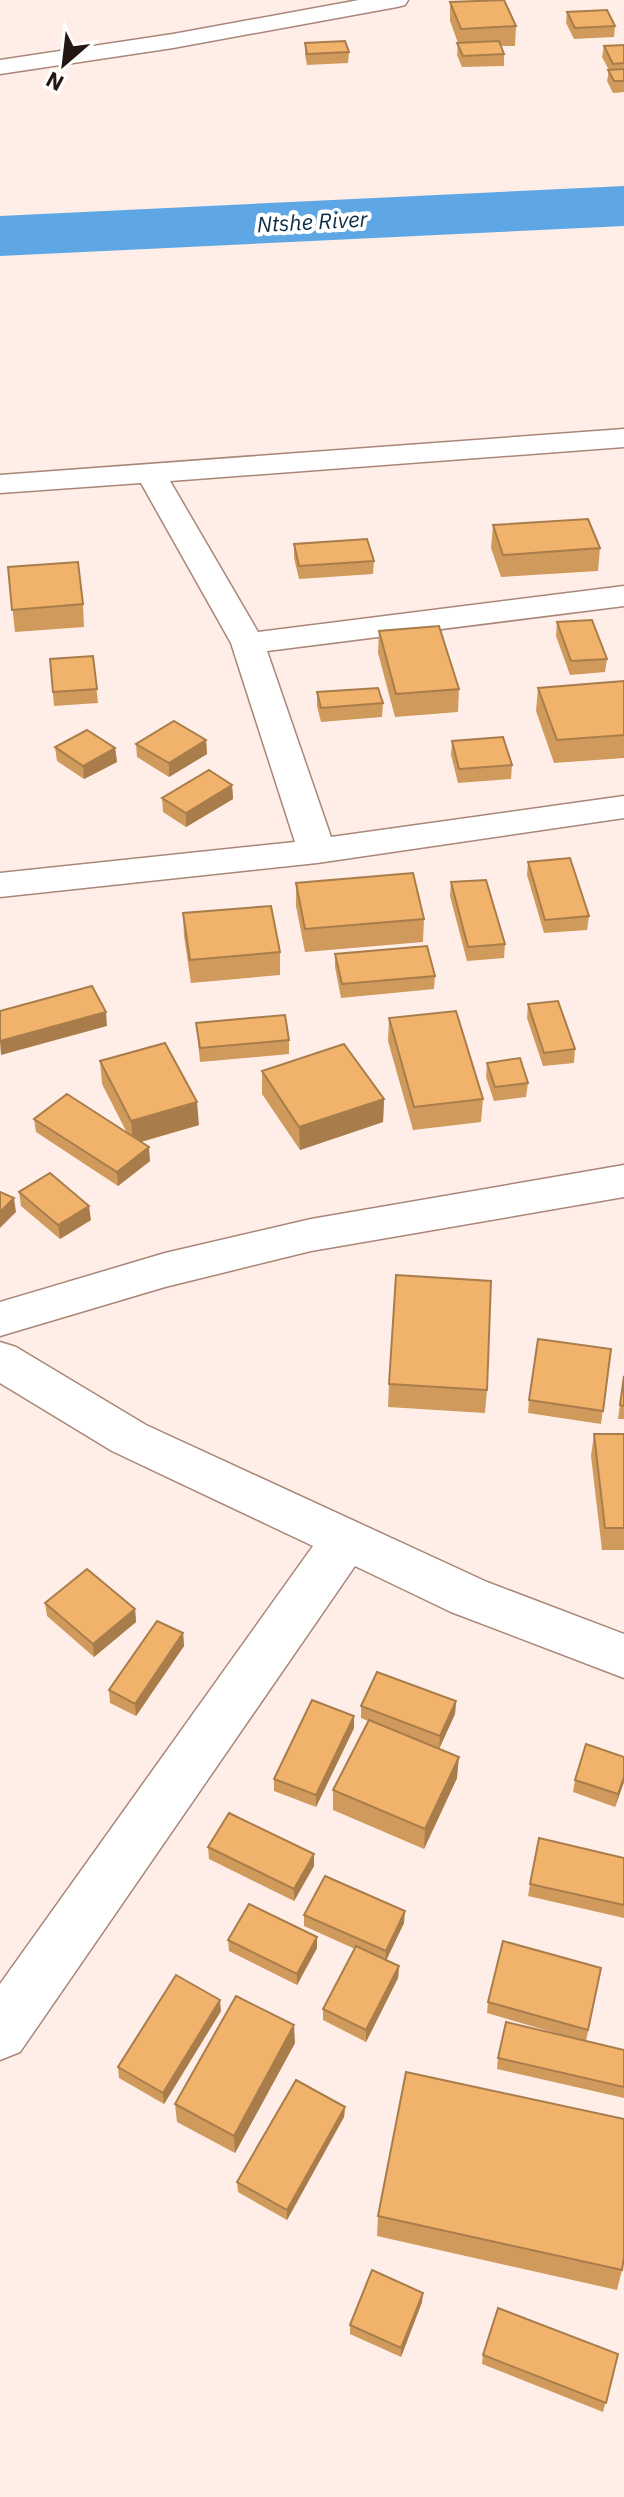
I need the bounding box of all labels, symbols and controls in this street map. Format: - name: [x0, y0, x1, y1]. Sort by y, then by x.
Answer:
- north arrow: [24, 24, 104, 104]
- text: N: [41, 66, 68, 99]
- water label: Ntshe River: [256, 204, 369, 238]

